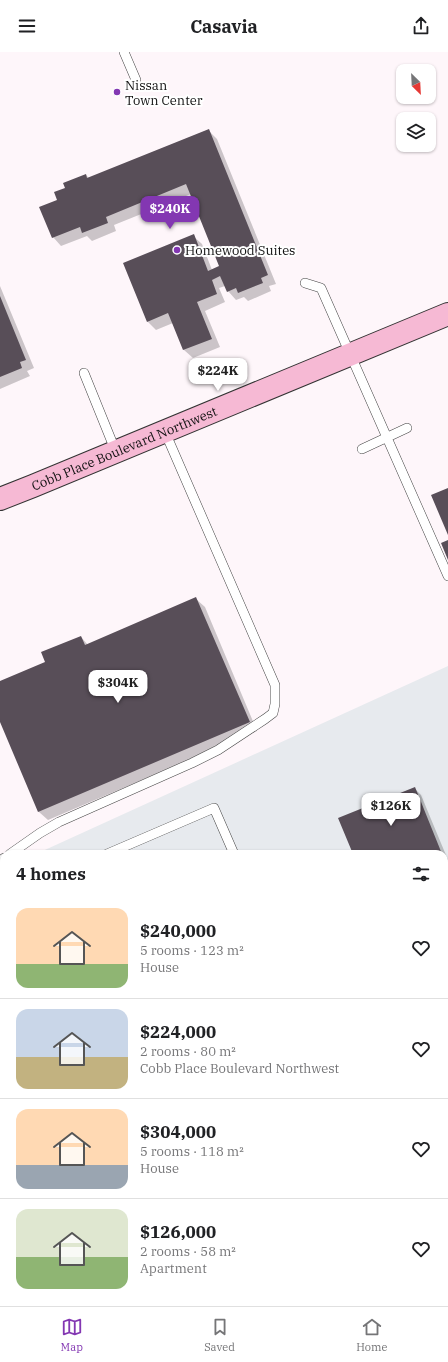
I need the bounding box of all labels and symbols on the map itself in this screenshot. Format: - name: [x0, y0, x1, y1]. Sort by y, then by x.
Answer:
- north arrow: [396, 64, 436, 104]
- place label: Nissan Town Center: [125, 77, 203, 109]
- marker: Nissan Town Center: [112, 87, 122, 97]
- pin: $240K: [142, 196, 198, 230]
- place label: Homewood Suites: [185, 242, 295, 259]
- marker: Homewood Suites: [172, 245, 182, 255]
- pin: $224K: [190, 358, 246, 392]
- street label: Cobb Place Boulevard Northwest: [29, 402, 220, 494]
- pin: $304K: [90, 670, 146, 704]
- pin: $126K: [363, 793, 419, 827]

